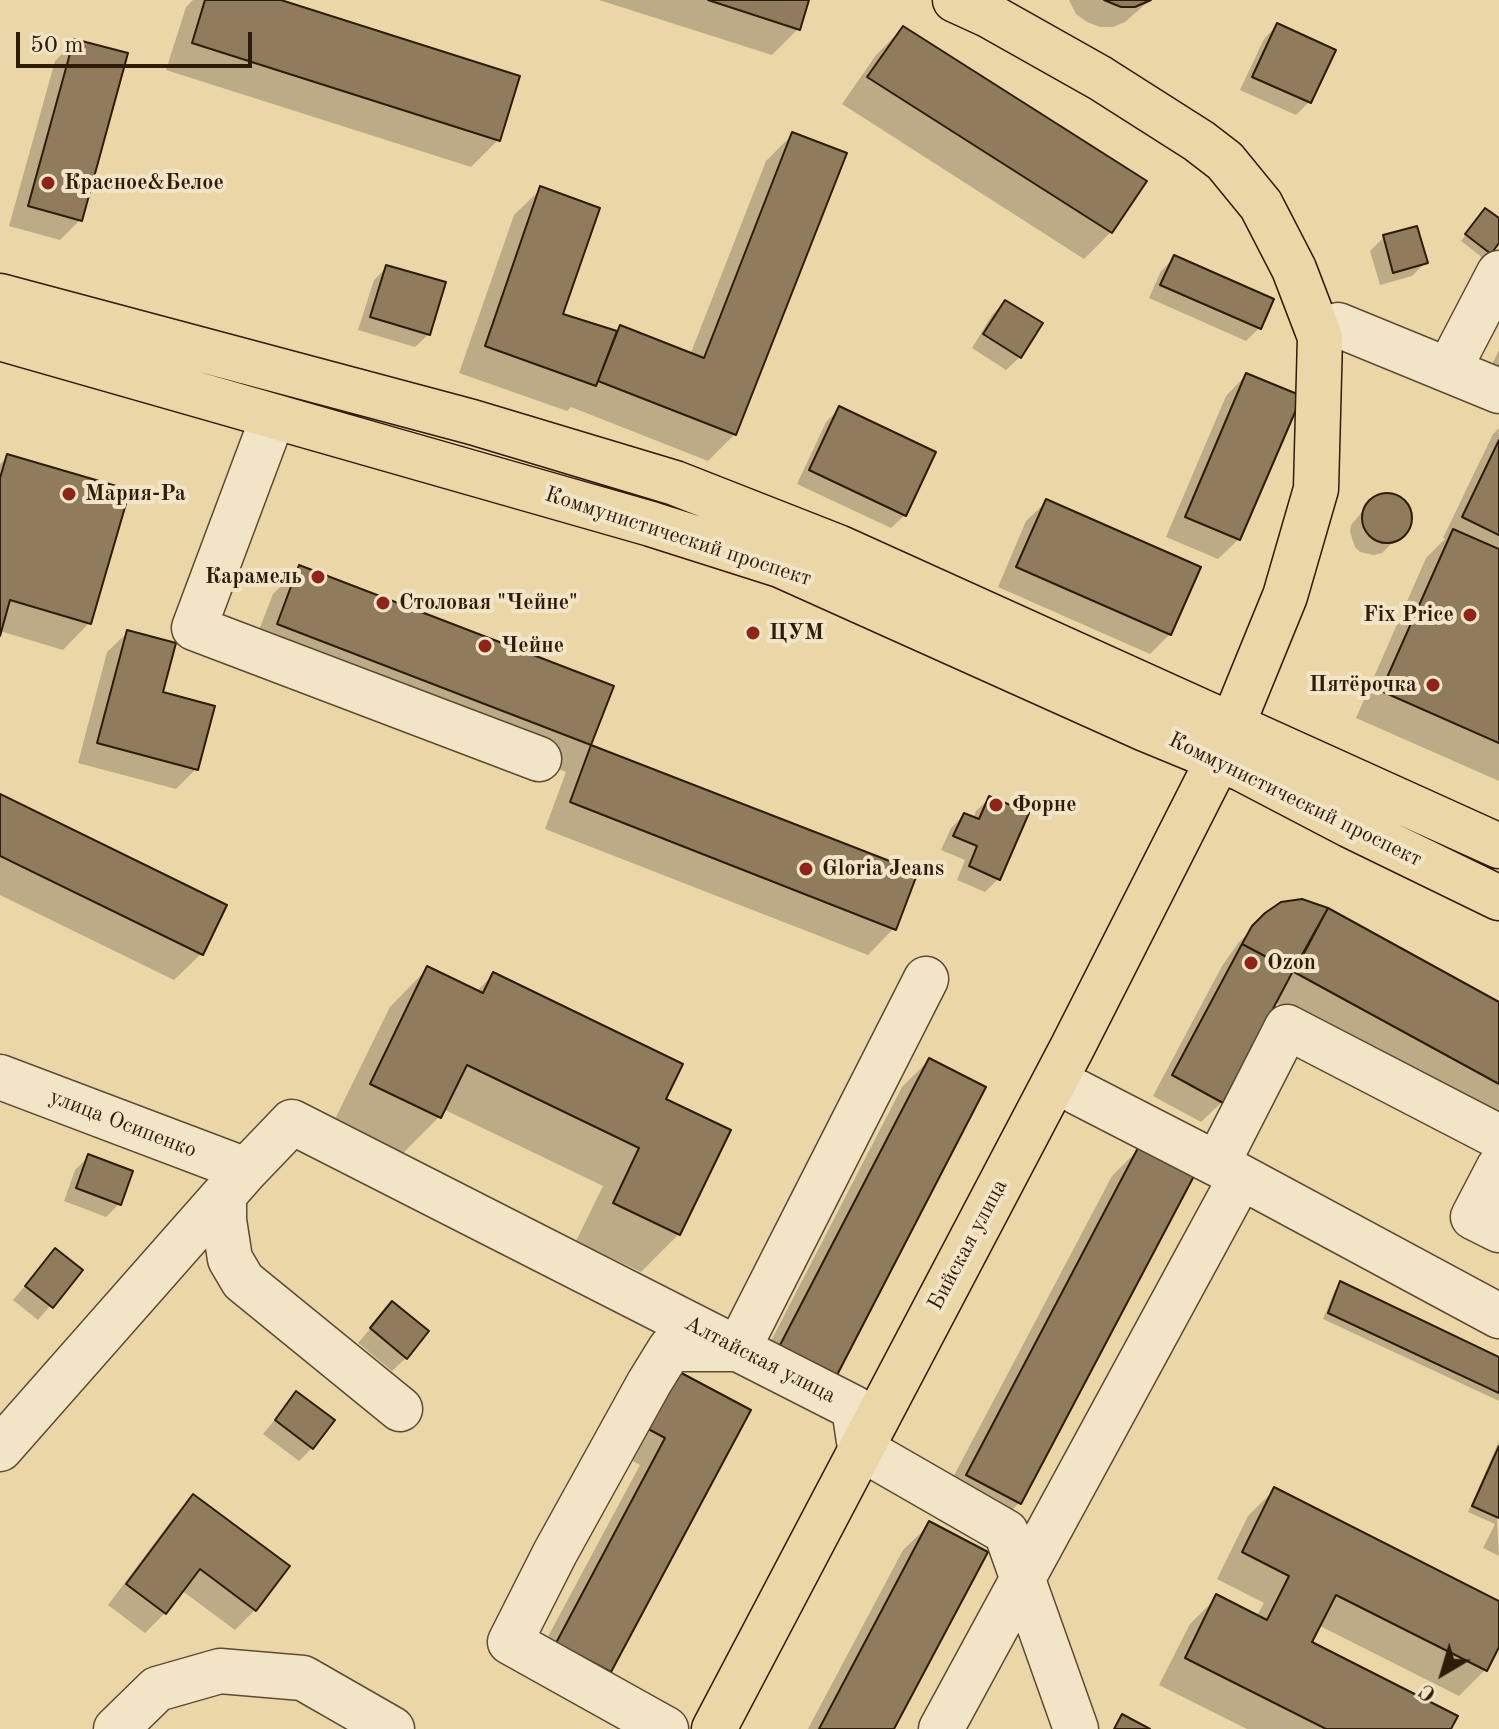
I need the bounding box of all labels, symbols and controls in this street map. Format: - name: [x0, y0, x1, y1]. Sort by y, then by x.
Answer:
- scale bar: [20, 16, 256, 66]
- text: 50 m: [30, 34, 84, 58]
- place label: Красное&Белое: [64, 170, 224, 196]
- marker: Красное&Белое: [39, 174, 57, 192]
- place label: Мария-Ра: [85, 481, 186, 507]
- street label: Коммунистический проспект: [541, 481, 815, 593]
- marker: Мария-Ра: [60, 485, 78, 503]
- place label: Карамель: [205, 564, 302, 590]
- marker: Карамель: [309, 568, 327, 586]
- place label: Столовая "Чейне": [399, 590, 578, 616]
- marker: Столовая "Чейне": [374, 594, 392, 612]
- place label: Fix Price: [1363, 602, 1454, 628]
- marker: Fix Price: [1461, 606, 1479, 624]
- place label: ЦУМ: [769, 620, 824, 646]
- marker: ЦУМ: [744, 624, 762, 642]
- place label: Чейне: [501, 633, 564, 659]
- marker: Чейне: [476, 637, 494, 655]
- place label: Пятёрочка: [1309, 672, 1417, 698]
- marker: Пятёрочка: [1424, 676, 1442, 694]
- street label: Коммунистический проспект: [1164, 727, 1426, 873]
- place label: Форне: [1012, 792, 1077, 818]
- marker: Форне: [987, 796, 1005, 814]
- place label: Gloria Jeans: [822, 856, 944, 882]
- marker: Gloria Jeans: [797, 860, 815, 878]
- place label: Ozon: [1267, 950, 1316, 976]
- marker: Ozon: [1242, 954, 1260, 972]
- street label: улица Осипенко: [46, 1084, 200, 1164]
- street label: Бийская улица: [922, 1175, 1014, 1315]
- street label: Алтайская улица: [680, 1310, 840, 1410]
- north arrow: [1403, 1633, 1483, 1713]
- text: С: [1416, 1679, 1441, 1705]

